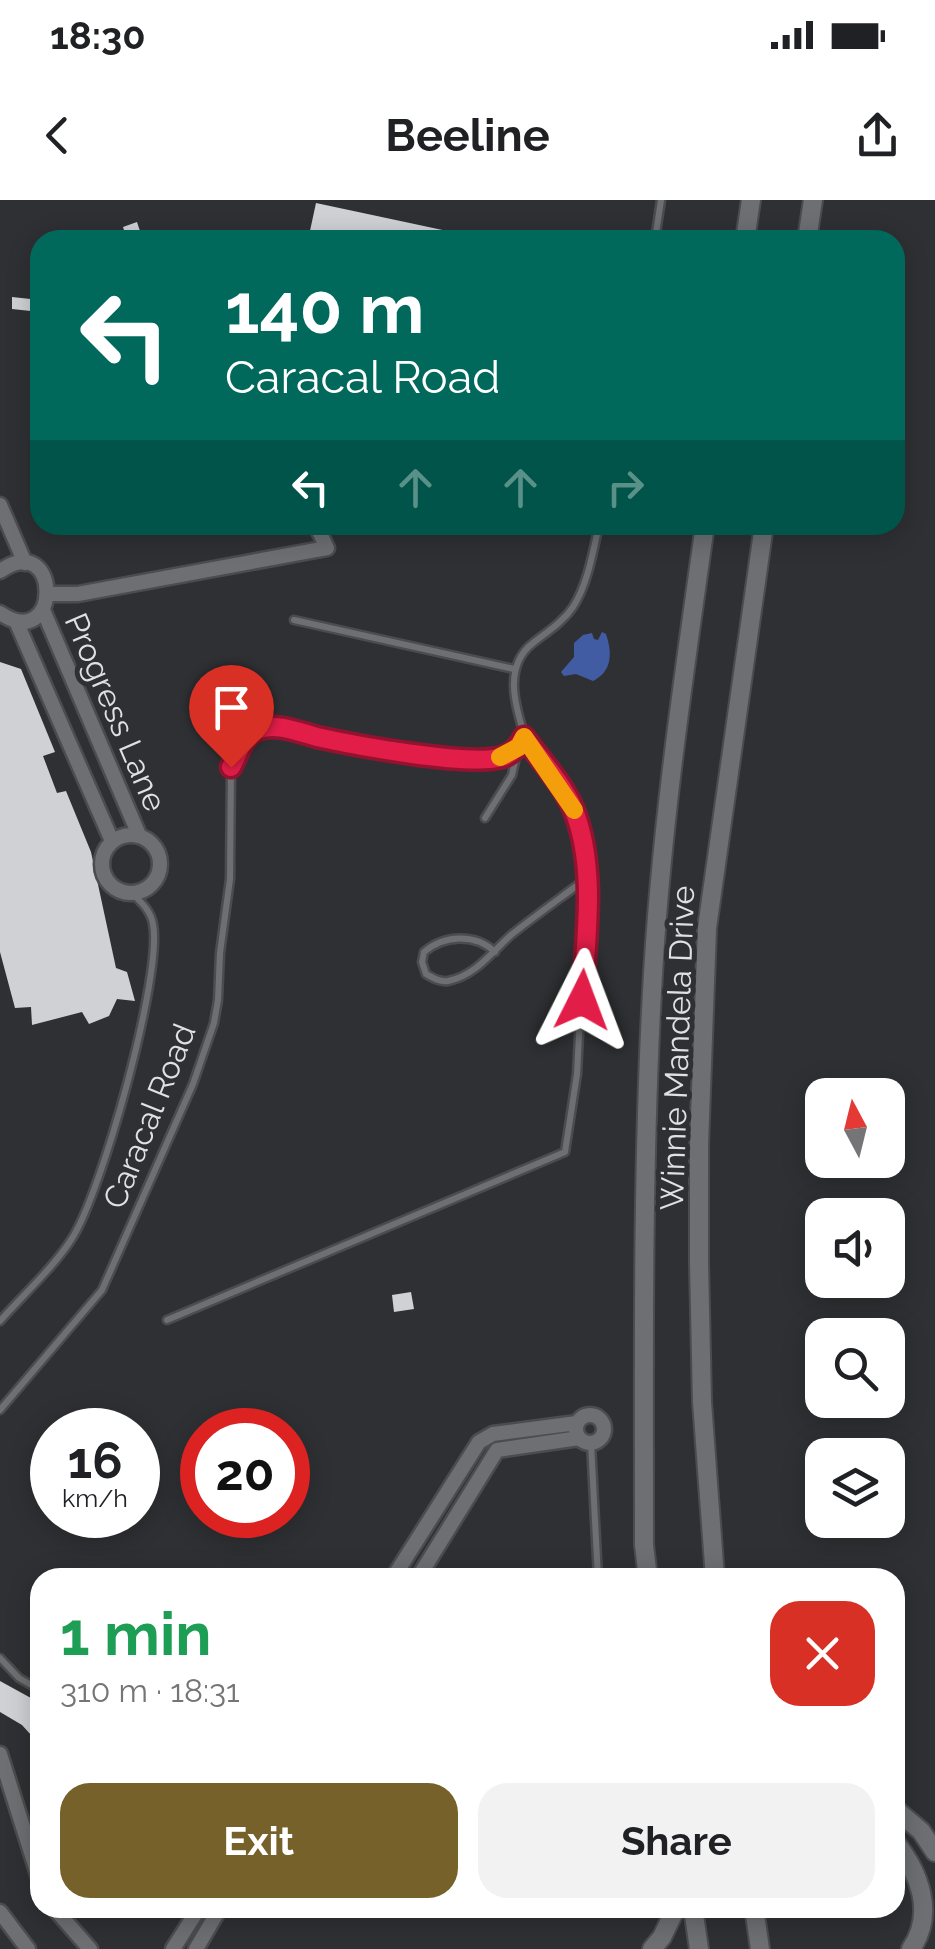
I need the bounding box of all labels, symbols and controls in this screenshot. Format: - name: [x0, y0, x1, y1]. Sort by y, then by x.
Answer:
- text: 18:30: [50, 13, 146, 58]
- icon: back: [30, 108, 85, 163]
- icon: share: [850, 108, 905, 163]
- text: Beeline: [385, 109, 550, 162]
- text: 140 m: [225, 267, 425, 349]
- icon: left: [60, 270, 190, 400]
- text: Caracal Road: [225, 351, 500, 404]
- icon: left: [283, 460, 338, 515]
- icon: ahead: [388, 460, 443, 515]
- icon: ahead: [493, 460, 548, 515]
- icon: right: [598, 460, 653, 515]
- street label: Progress Lane: [58, 607, 174, 817]
- pin: [189, 665, 274, 768]
- icon: arrive: [204, 680, 259, 735]
- street label: Winnie Mandela Drive: [653, 885, 701, 1211]
- position arrow: [530, 948, 634, 1052]
- street label: Caracal Road: [95, 1018, 203, 1214]
- north arrow: [805, 1078, 905, 1178]
- map controls: [805, 1078, 905, 1538]
- button: sound: [805, 1198, 905, 1298]
- button: search: [805, 1318, 905, 1418]
- speed limit sign: 20: [180, 1408, 310, 1538]
- text: 16: [67, 1431, 123, 1490]
- button: layers: [805, 1438, 905, 1538]
- text: km/h: [62, 1483, 128, 1513]
- text: 1 min: [60, 1599, 211, 1669]
- button: close: [770, 1601, 875, 1706]
- text: 310 m · 18:31: [60, 1672, 240, 1709]
- button: Exit: [60, 1783, 458, 1898]
- button: Share: [478, 1783, 875, 1898]

